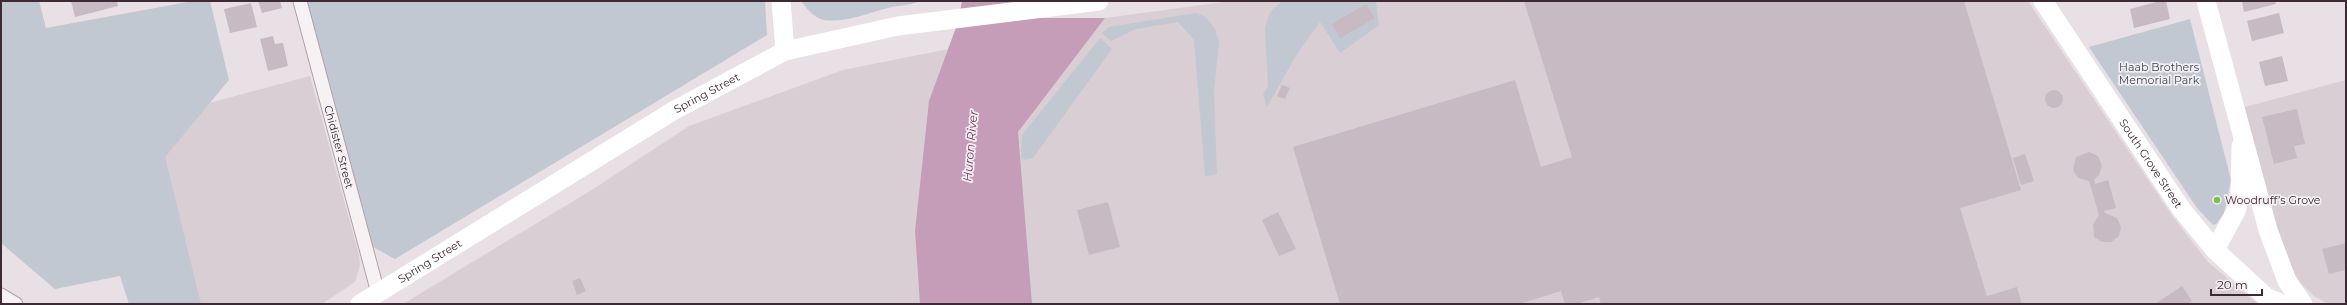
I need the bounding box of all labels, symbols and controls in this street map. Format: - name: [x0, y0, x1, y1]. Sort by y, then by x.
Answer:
- park label: Haab Brothers Memorial Park: [2119, 60, 2200, 87]
- street label: Spring Street: [671, 69, 743, 116]
- street label: Chidister Street: [321, 104, 357, 191]
- water label: Huron River: [959, 110, 981, 182]
- street label: South Grove Street: [2116, 116, 2186, 211]
- place label: Woodruff’s Grove: [2225, 193, 2321, 207]
- marker: Woodruff’s Grove: [2212, 195, 2222, 205]
- street label: Spring Street: [395, 236, 465, 286]
- scale bar: [2211, 271, 2262, 297]
- text: 20 m: [2217, 277, 2248, 292]

